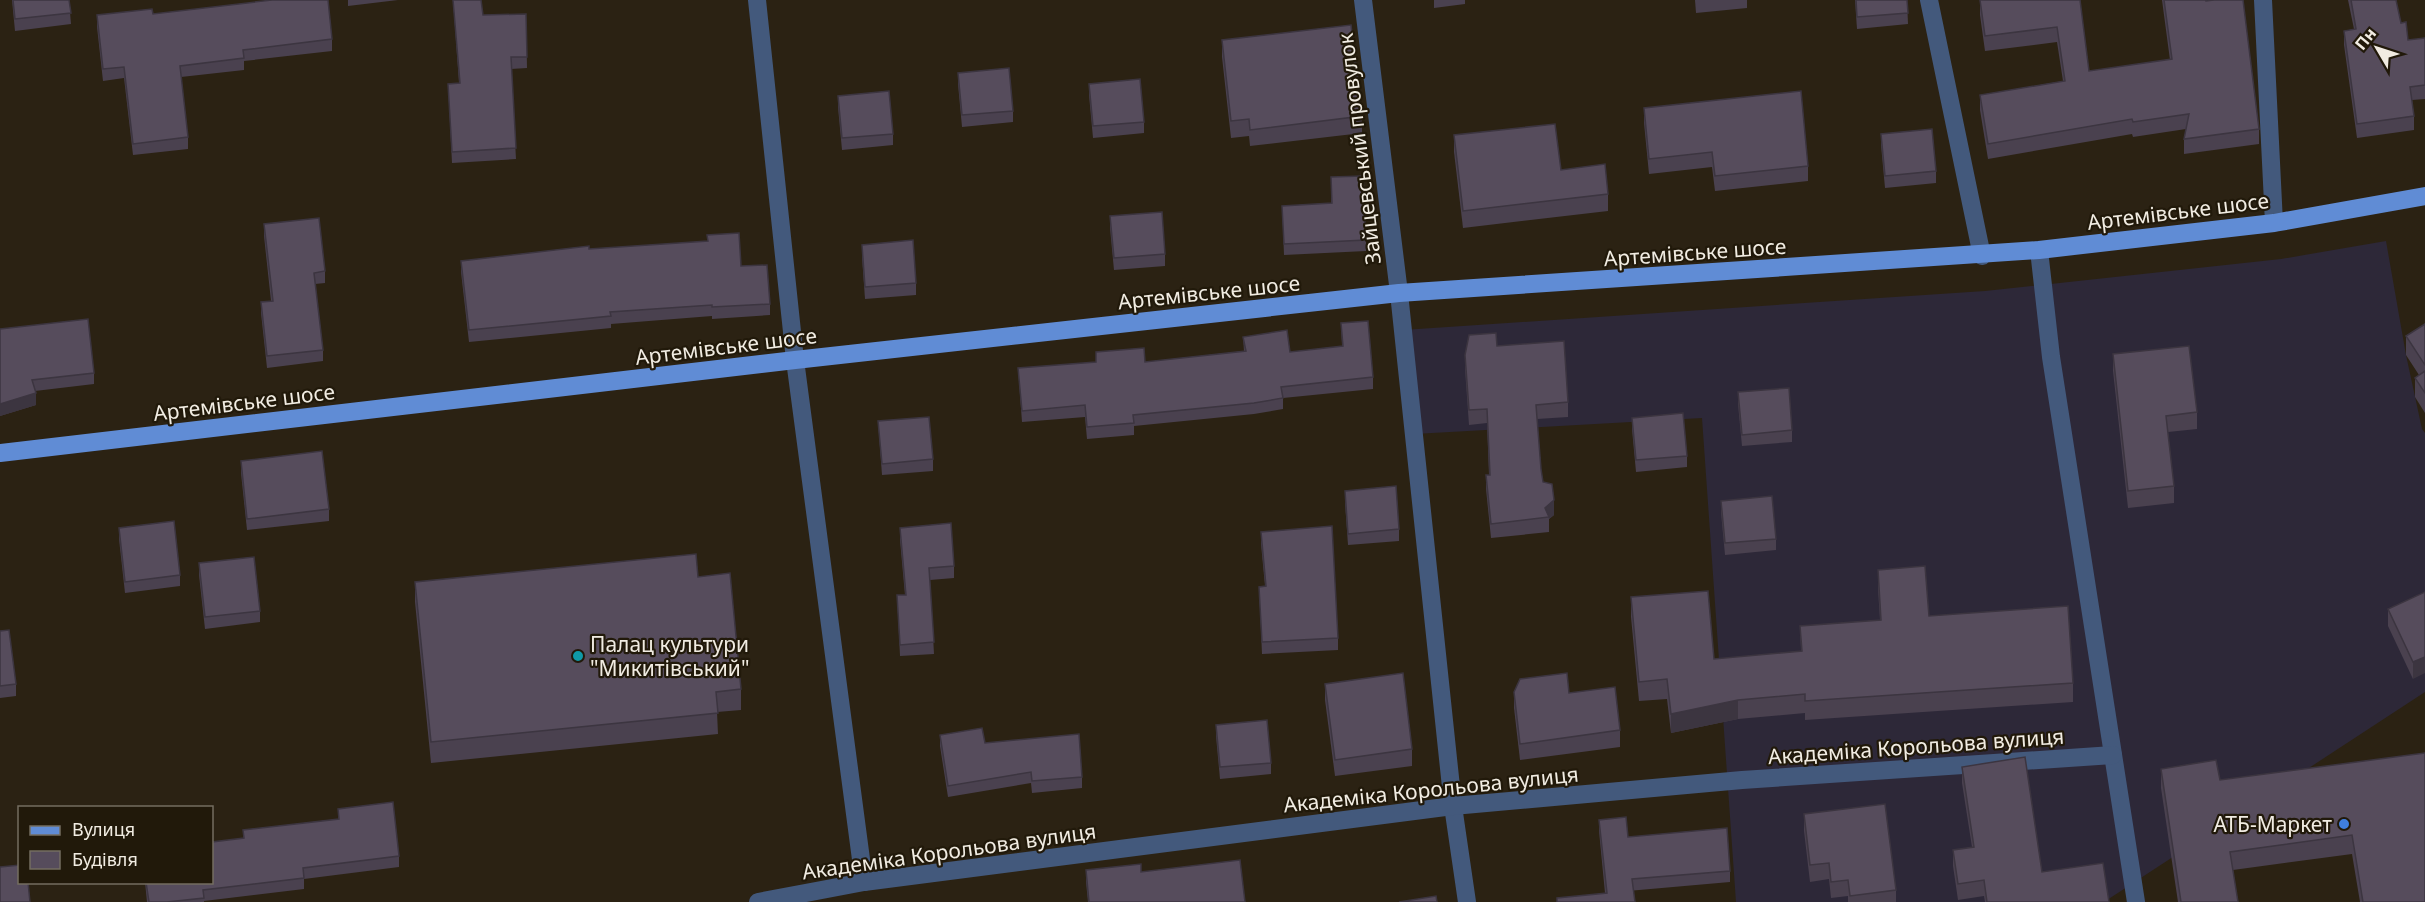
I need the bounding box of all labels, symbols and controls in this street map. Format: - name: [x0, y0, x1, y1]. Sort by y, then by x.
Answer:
- north arrow: [2347, 18, 2407, 78]
- text: Пн: [2350, 23, 2381, 54]
- street label: Зайцевський провулок: [1331, 32, 1387, 266]
- street label: Артемівське шосе: [2085, 186, 2271, 236]
- street label: Артемівське шосе: [1603, 232, 1787, 272]
- street label: Артемівське шосе: [1117, 269, 1301, 315]
- street label: Артемівське шосе: [633, 321, 819, 371]
- street label: Артемівське шосе: [151, 377, 337, 427]
- place label: Палац культури "Микитівський": [590, 630, 749, 682]
- marker: Палац культури "Микитівський": [571, 649, 585, 663]
- street label: Академіка Корольова вулиця: [1767, 722, 2065, 770]
- street label: Академіка Корольова вулиця: [1282, 760, 1580, 818]
- legend: [18, 806, 213, 884]
- place label: АТБ-Маркет: [2213, 810, 2332, 838]
- street label: Академіка Корольова вулиця: [800, 816, 1098, 886]
- text: Вулиця: [72, 817, 135, 841]
- marker: АТБ-Маркет: [2337, 817, 2351, 831]
- text: Будівля: [72, 847, 138, 871]

